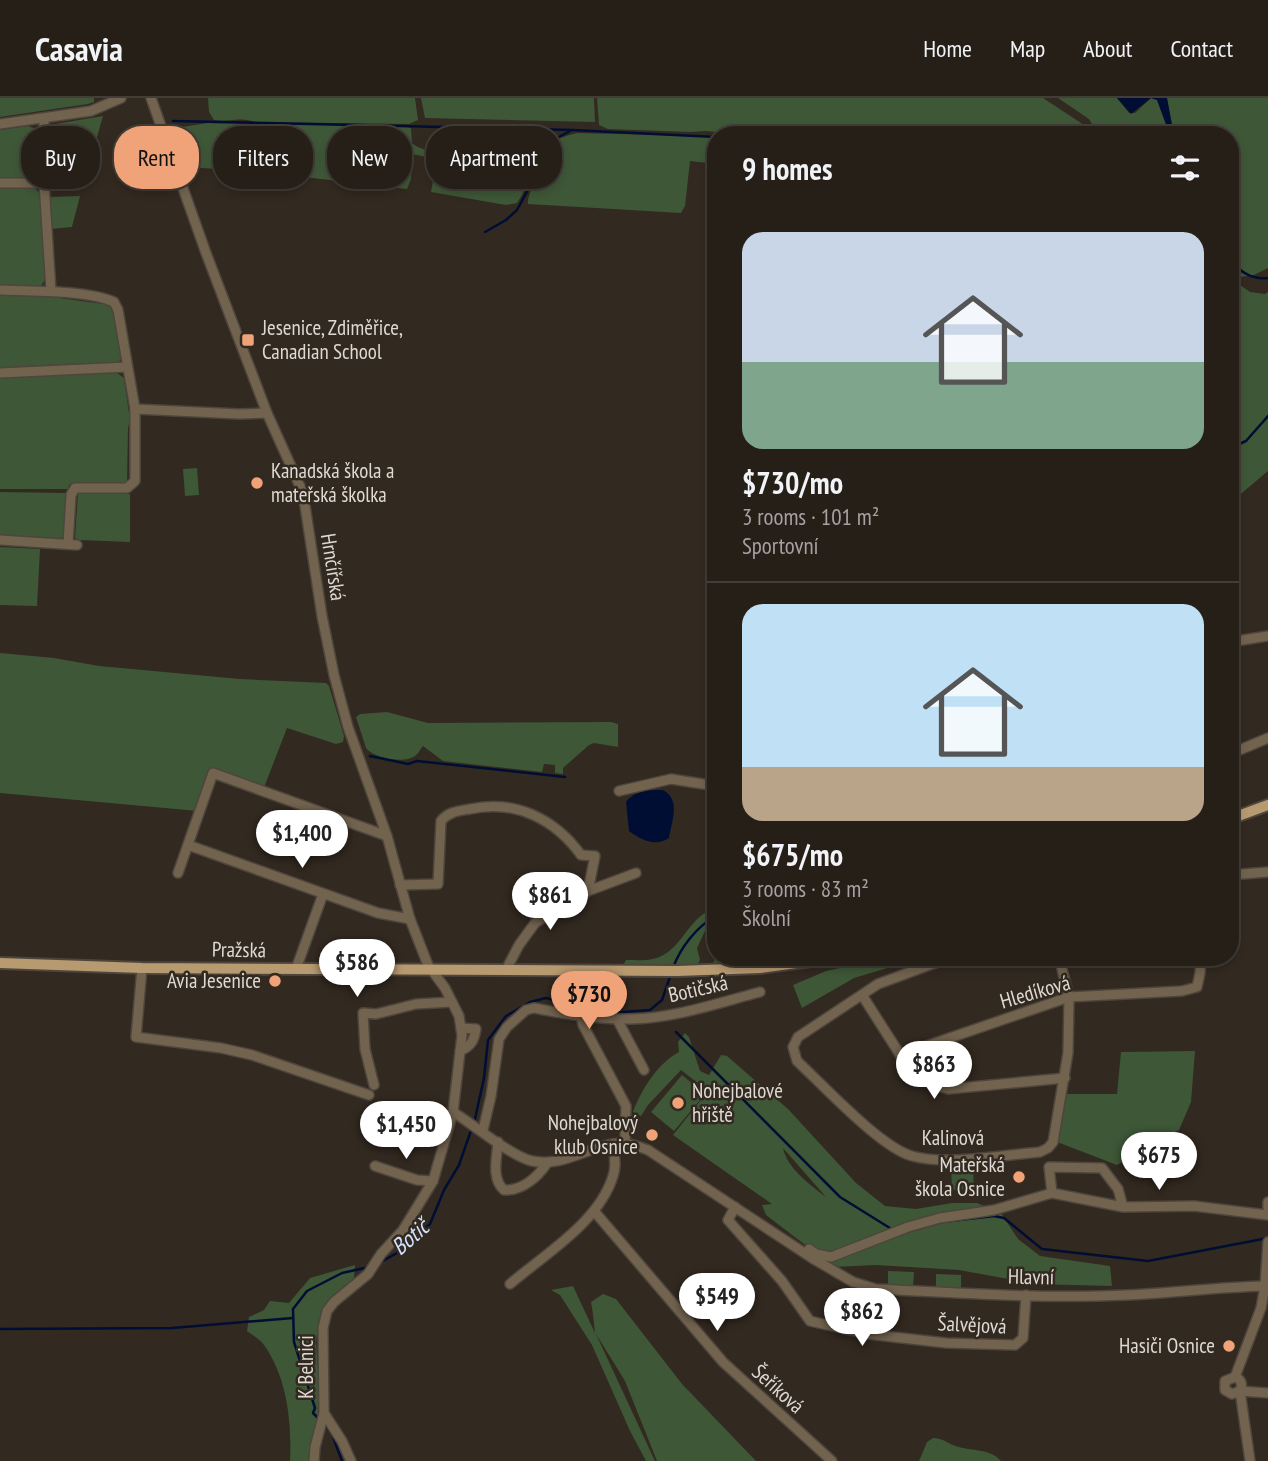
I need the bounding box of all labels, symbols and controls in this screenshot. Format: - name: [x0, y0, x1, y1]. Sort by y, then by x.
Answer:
- text: Casavia: [35, 27, 123, 70]
- text: Home: [923, 33, 972, 64]
- text: Map: [1010, 33, 1045, 64]
- text: About: [1083, 33, 1132, 64]
- text: Contact: [1170, 33, 1233, 64]
- chip: Buy: [21, 126, 100, 189]
- chip: Rent: [114, 126, 199, 189]
- chip: Filters: [213, 126, 313, 189]
- chip: New: [327, 126, 412, 189]
- chip: Apartment: [426, 126, 562, 189]
- text: 9 homes: [742, 149, 833, 188]
- icon: filters: [1166, 149, 1204, 187]
- icon: home: [910, 277, 1036, 403]
- place label: Jesenice, Zdiměřice, Canadian School: [261, 314, 403, 365]
- marker: Jesenice, Zdiměřice, Canadian School: [240, 332, 256, 348]
- place label: Kanadská škola a mateřská školka: [271, 457, 394, 508]
- text: $730/mo: [742, 463, 843, 502]
- marker: Kanadská škola a mateřská školka: [249, 475, 265, 491]
- text: 3 rooms · 101 m²: [742, 502, 879, 531]
- street label: Hrnčířská: [315, 531, 352, 602]
- text: Sportovní: [742, 531, 819, 560]
- icon: home: [910, 649, 1036, 775]
- pin: $1,400: [245, 810, 359, 870]
- text: $1,400: [272, 818, 332, 847]
- text: $675/mo: [742, 835, 843, 874]
- pin: $861: [509, 872, 591, 932]
- text: 3 rooms · 83 m²: [742, 874, 869, 903]
- text: $861: [528, 880, 572, 909]
- text: Školní: [742, 903, 791, 932]
- street label: Pražská: [212, 936, 266, 963]
- pin: $586: [316, 940, 398, 999]
- text: $586: [335, 947, 379, 976]
- place label: Avia Jesenice: [167, 967, 261, 994]
- street label: Botičská: [665, 969, 730, 1008]
- street label: Hledíková: [997, 969, 1073, 1014]
- pin: $730: [548, 972, 630, 1031]
- marker: Avia Jesenice: [267, 973, 283, 989]
- text: $730: [567, 979, 611, 1008]
- pin: $863: [893, 1042, 975, 1101]
- text: $863: [912, 1049, 956, 1078]
- place label: Nohejbalové hřiště: [692, 1077, 783, 1128]
- marker: Nohejbalové hřiště: [670, 1095, 686, 1111]
- pin: $1,450: [349, 1102, 463, 1161]
- text: $1,450: [376, 1109, 436, 1138]
- place label: Nohejbalový klub Osnice: [548, 1109, 638, 1160]
- street label: Kalinová: [922, 1124, 984, 1151]
- marker: Nohejbalový klub Osnice: [644, 1127, 660, 1143]
- pin: $675: [1118, 1132, 1200, 1192]
- text: $675: [1137, 1140, 1181, 1169]
- place label: Mateřská škola Osnice: [915, 1151, 1005, 1202]
- marker: Mateřská škola Osnice: [1011, 1169, 1027, 1185]
- water label: Botič: [385, 1210, 437, 1261]
- street label: Hlavní: [1008, 1263, 1055, 1290]
- pin: $549: [676, 1274, 758, 1333]
- text: $549: [695, 1281, 739, 1310]
- pin: $862: [821, 1288, 903, 1348]
- text: $862: [840, 1296, 884, 1325]
- street label: Šalvějová: [937, 1309, 1007, 1340]
- place label: Hasiči Osnice: [1119, 1332, 1215, 1359]
- street label: K Belnici: [292, 1335, 319, 1399]
- marker: Hasiči Osnice: [1221, 1338, 1237, 1354]
- street label: Šeříková: [747, 1358, 810, 1419]

